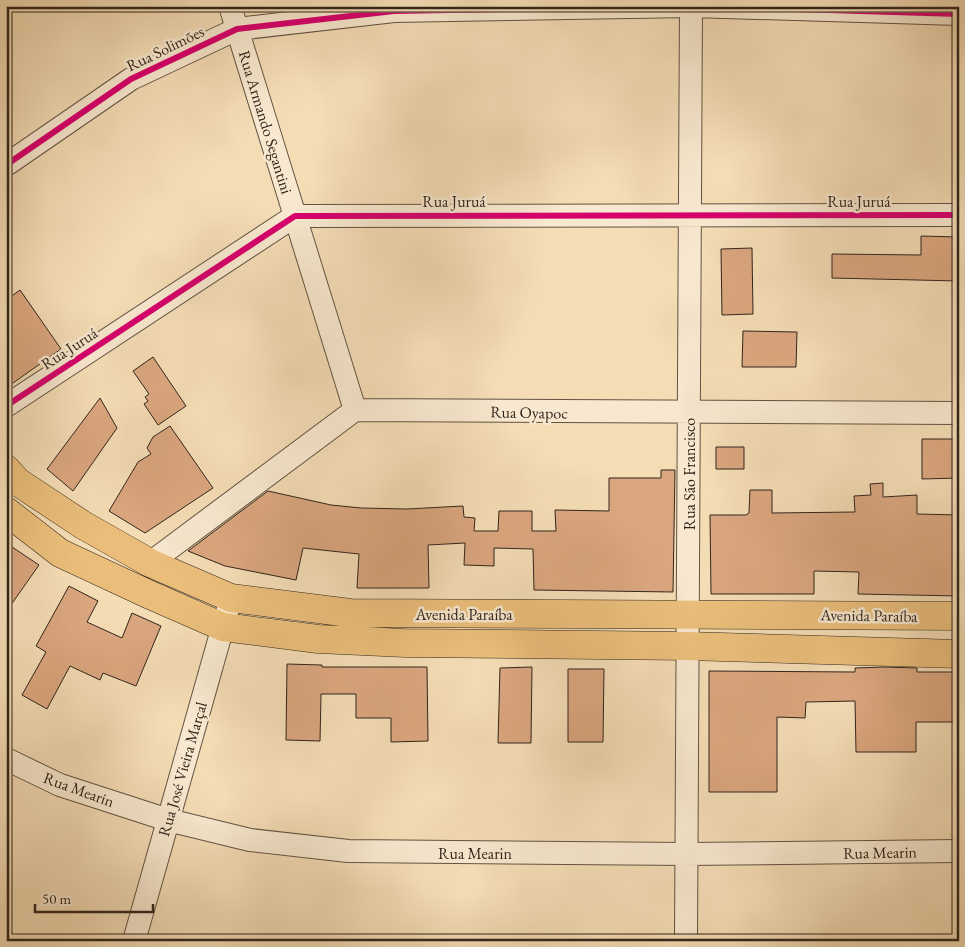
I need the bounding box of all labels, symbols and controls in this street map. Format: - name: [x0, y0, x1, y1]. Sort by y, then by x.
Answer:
- street label: Rua Solimões: [123, 21, 208, 76]
- street label: Rua Armando Segantini: [234, 48, 297, 197]
- street label: Rua Juruá: [422, 191, 486, 212]
- street label: Rua Juruá: [827, 191, 891, 212]
- street label: Rua Juruá: [37, 322, 102, 375]
- street label: Rua Oyapoc: [490, 401, 568, 424]
- street label: Rua São Francisco: [679, 418, 700, 530]
- street label: Avenida Paraíba: [414, 604, 513, 625]
- street label: Avenida Paraíba: [819, 604, 918, 627]
- street label: Rua José Vieira Marçal: [153, 699, 212, 839]
- street label: Rua Mearin: [41, 767, 118, 812]
- street label: Rua Mearin: [843, 841, 918, 864]
- street label: Rua Mearin: [438, 843, 512, 864]
- scale bar: [35, 882, 152, 914]
- text: 50 m: [42, 889, 71, 908]

